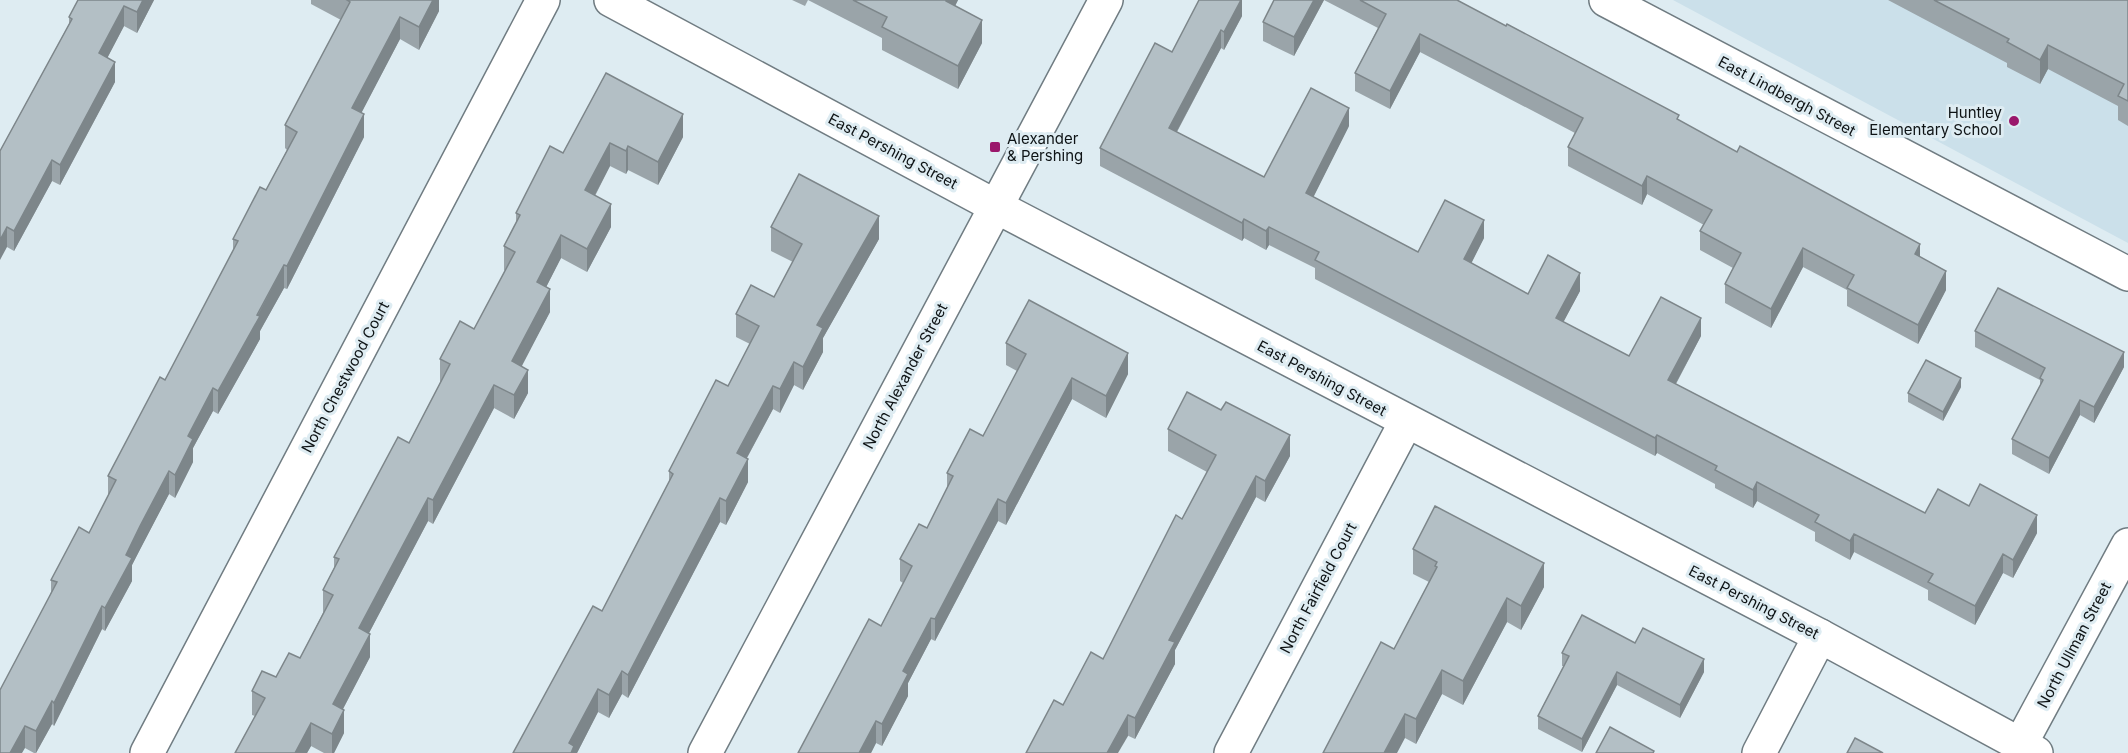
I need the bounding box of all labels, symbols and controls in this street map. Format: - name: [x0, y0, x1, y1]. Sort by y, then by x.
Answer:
- street label: East Lindbergh Street: [1715, 52, 1859, 140]
- place label: Huntley Elementary School: [1869, 103, 2003, 139]
- street label: East Pershing Street: [825, 109, 961, 193]
- marker: Huntley Elementary School: [2007, 114, 2021, 128]
- place label: Alexander & Pershing: [1007, 129, 1083, 165]
- marker: Alexander & Pershing: [988, 140, 1002, 154]
- street label: North Chestwood Court: [297, 298, 393, 456]
- street label: North Alexander Street: [859, 300, 951, 452]
- street label: East Pershing Street: [1254, 336, 1390, 420]
- street label: North Fairfield Court: [1276, 519, 1361, 657]
- street label: East Pershing Street: [1686, 561, 1822, 643]
- street label: North Ullman Street: [2033, 579, 2115, 711]

